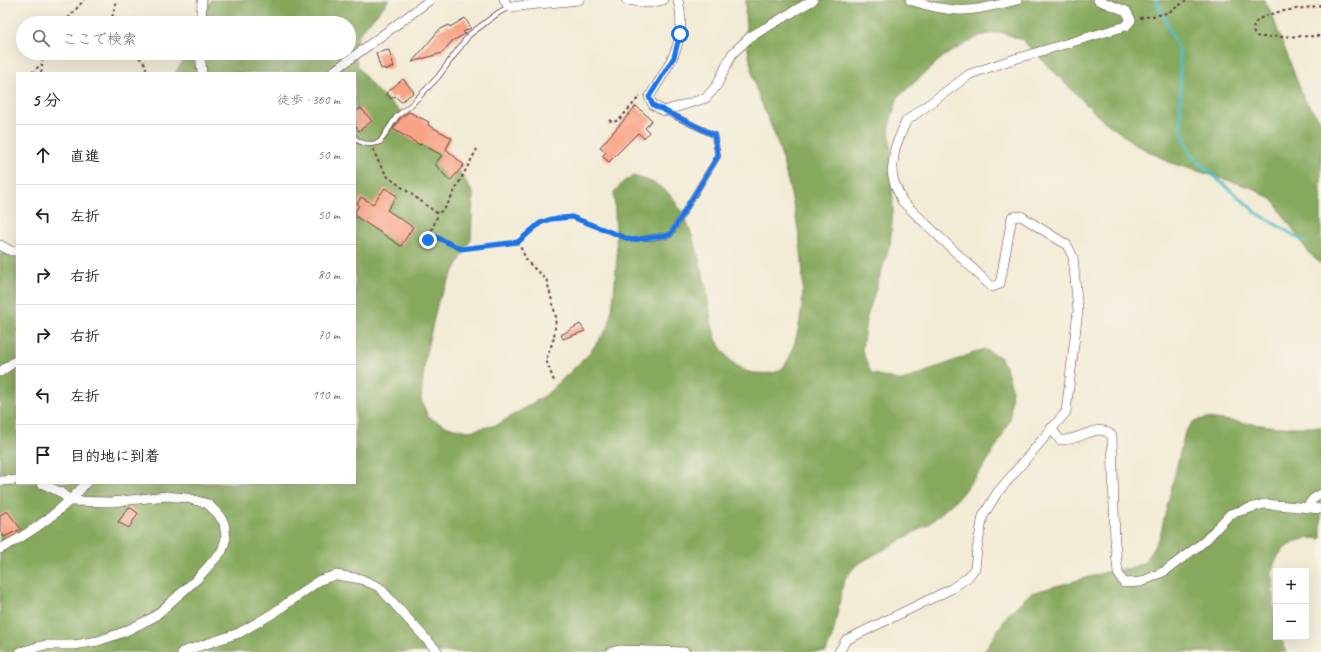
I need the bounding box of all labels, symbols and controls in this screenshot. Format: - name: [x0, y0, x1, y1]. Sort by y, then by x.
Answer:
- search box: [16, 16, 356, 60]
- route start: [671, 25, 689, 43]
- icon: search: [30, 27, 52, 49]
- text: ここで検索: [62, 30, 137, 49]
- text: 5 分: [32, 90, 61, 111]
- text: 徒歩 · 360 m: [277, 92, 340, 108]
- icon: ahead: [32, 144, 54, 166]
- text: 直進: [70, 147, 100, 166]
- text: 50 m: [318, 147, 340, 163]
- icon: left: [32, 204, 54, 226]
- text: 左折: [70, 207, 100, 226]
- text: 50 m: [318, 207, 340, 223]
- route end: [419, 231, 437, 249]
- icon: right: [32, 264, 54, 286]
- text: 右折: [70, 267, 100, 286]
- text: 80 m: [318, 267, 340, 283]
- icon: right: [32, 324, 54, 346]
- text: 右折: [70, 327, 100, 346]
- text: 70 m: [318, 327, 340, 343]
- icon: left: [32, 384, 54, 406]
- text: 左折: [70, 387, 100, 406]
- text: 110 m: [312, 387, 340, 403]
- icon: arrive: [32, 444, 54, 466]
- text: 目的地に到着: [70, 447, 160, 466]
- map controls: [1273, 568, 1309, 640]
- button: +: [1273, 568, 1309, 604]
- button: −: [1273, 604, 1309, 640]

